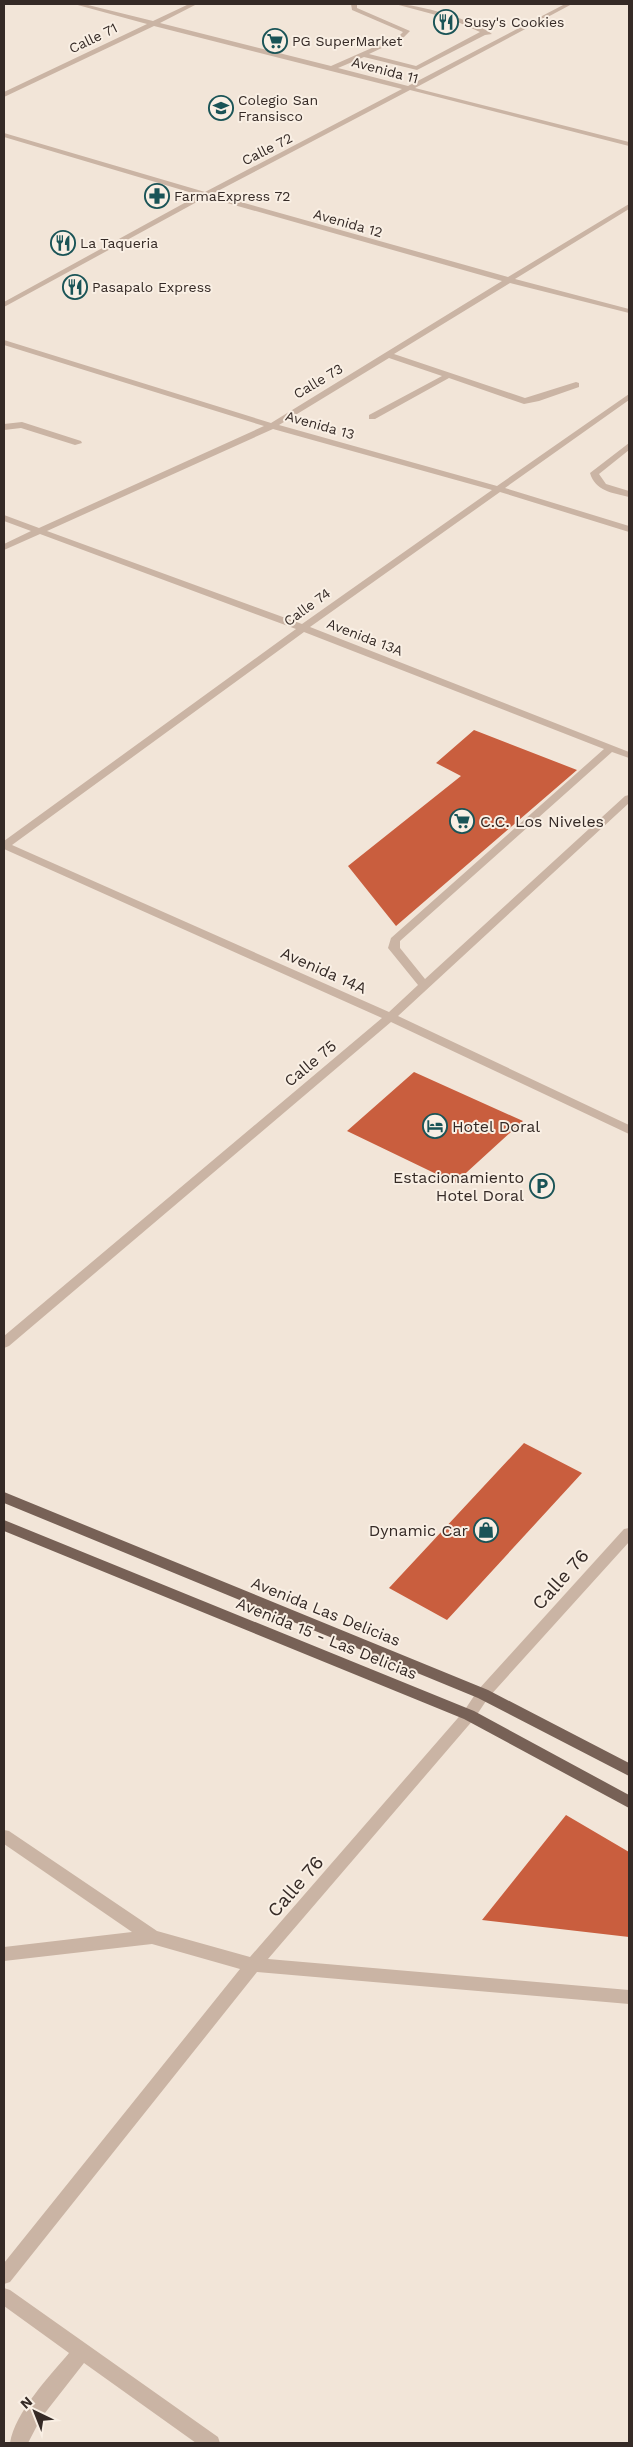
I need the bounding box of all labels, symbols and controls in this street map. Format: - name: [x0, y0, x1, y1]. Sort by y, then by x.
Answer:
- restaurant icon: Susy's Cookies: [433, 9, 459, 35]
- place label: Susy's Cookies: [464, 14, 565, 30]
- street label: Calle 71: [66, 19, 120, 57]
- supermarket icon: PG SuperMarket: [262, 28, 288, 54]
- place label: PG SuperMarket: [292, 33, 402, 49]
- street label: Avenida 11: [350, 53, 420, 87]
- place label: Colegio San Fransisco: [238, 92, 318, 124]
- school or university icon: Colegio San Fransisco: [208, 95, 234, 121]
- street label: Calle 72: [239, 130, 295, 168]
- pharmacy icon: FarmaExpress 72: [144, 183, 170, 209]
- place label: FarmaExpress 72: [174, 188, 290, 204]
- street label: Avenida 12: [312, 206, 384, 240]
- restaurant icon: La Taqueria: [50, 230, 76, 256]
- place label: La Taqueria: [80, 235, 158, 251]
- restaurant icon: Pasapalo Express: [62, 274, 88, 300]
- place label: Pasapalo Express: [92, 279, 211, 295]
- street label: Calle 73: [291, 360, 345, 402]
- street label: Avenida 13: [284, 408, 356, 442]
- street label: Calle 74: [281, 585, 333, 629]
- street label: Avenida 13A: [325, 615, 405, 659]
- supermarket icon: C.C. Los Niveles: [449, 808, 475, 834]
- place label: C.C. Los Niveles: [480, 812, 604, 831]
- street label: Avenida 14A: [278, 943, 370, 998]
- street label: Calle 75: [280, 1036, 340, 1091]
- hotel icon: Hotel Doral: [422, 1113, 448, 1139]
- place label: Hotel Doral: [452, 1117, 540, 1136]
- place label: Estacionamiento Hotel Doral: [393, 1168, 524, 1205]
- parking icon: Estacionamiento Hotel Doral: [529, 1173, 555, 1199]
- shop icon: Dynamic Car: [473, 1517, 499, 1543]
- place label: Dynamic Car: [369, 1521, 468, 1540]
- street label: Calle 76: [527, 1544, 594, 1615]
- street label: Avenida Las Delicias: [249, 1573, 403, 1650]
- street label: Avenida 15 - Las Delicias: [234, 1593, 420, 1683]
- street label: Calle 76: [262, 1851, 328, 1922]
- north arrow: [10, 2387, 60, 2437]
- text: N: [17, 2393, 35, 2412]

